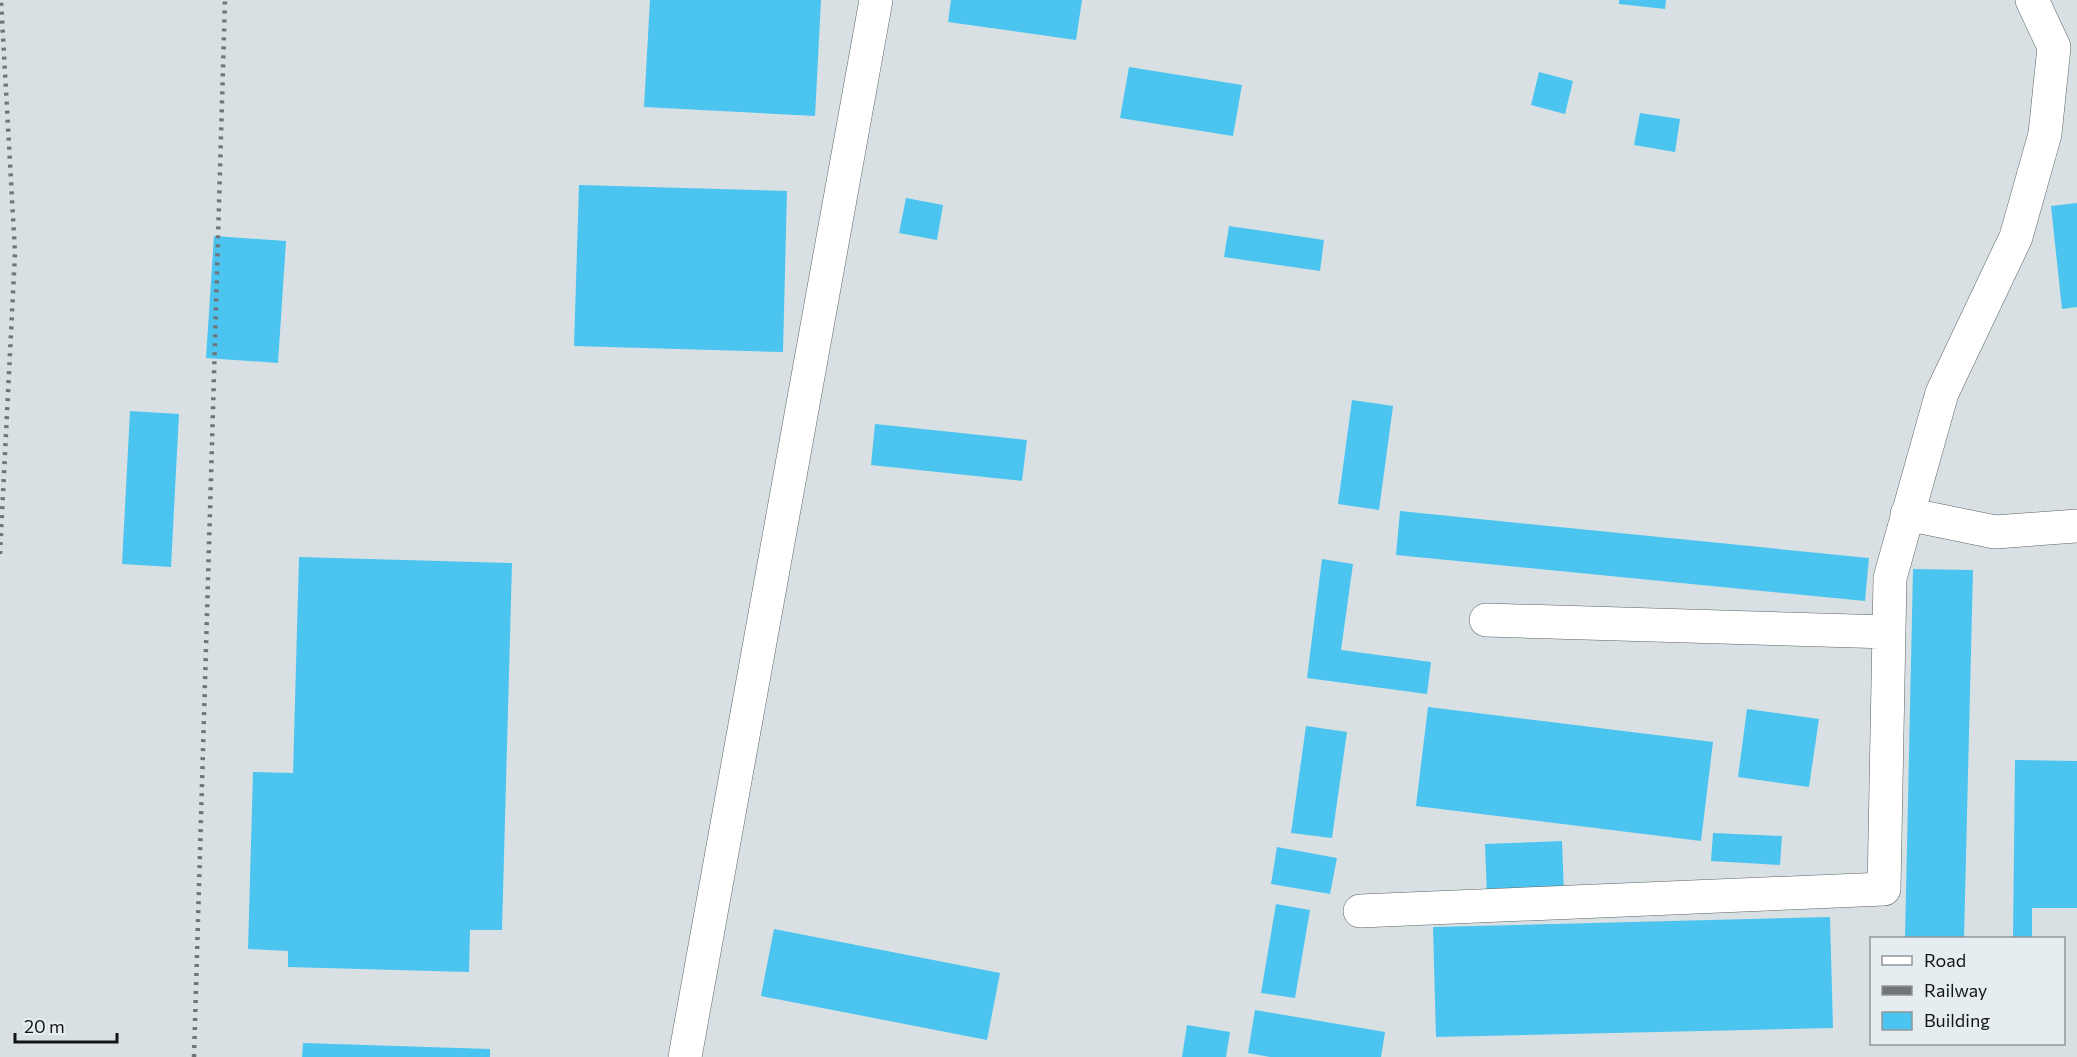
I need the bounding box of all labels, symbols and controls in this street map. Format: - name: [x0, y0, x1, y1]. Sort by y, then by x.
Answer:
- legend: [1870, 937, 2065, 1045]
- text: Road: [1924, 949, 1966, 971]
- text: Railway: [1924, 979, 1987, 1001]
- scale bar: [15, 1006, 117, 1044]
- text: Building: [1924, 1009, 1990, 1031]
- text: 20 m: [24, 1015, 65, 1037]

